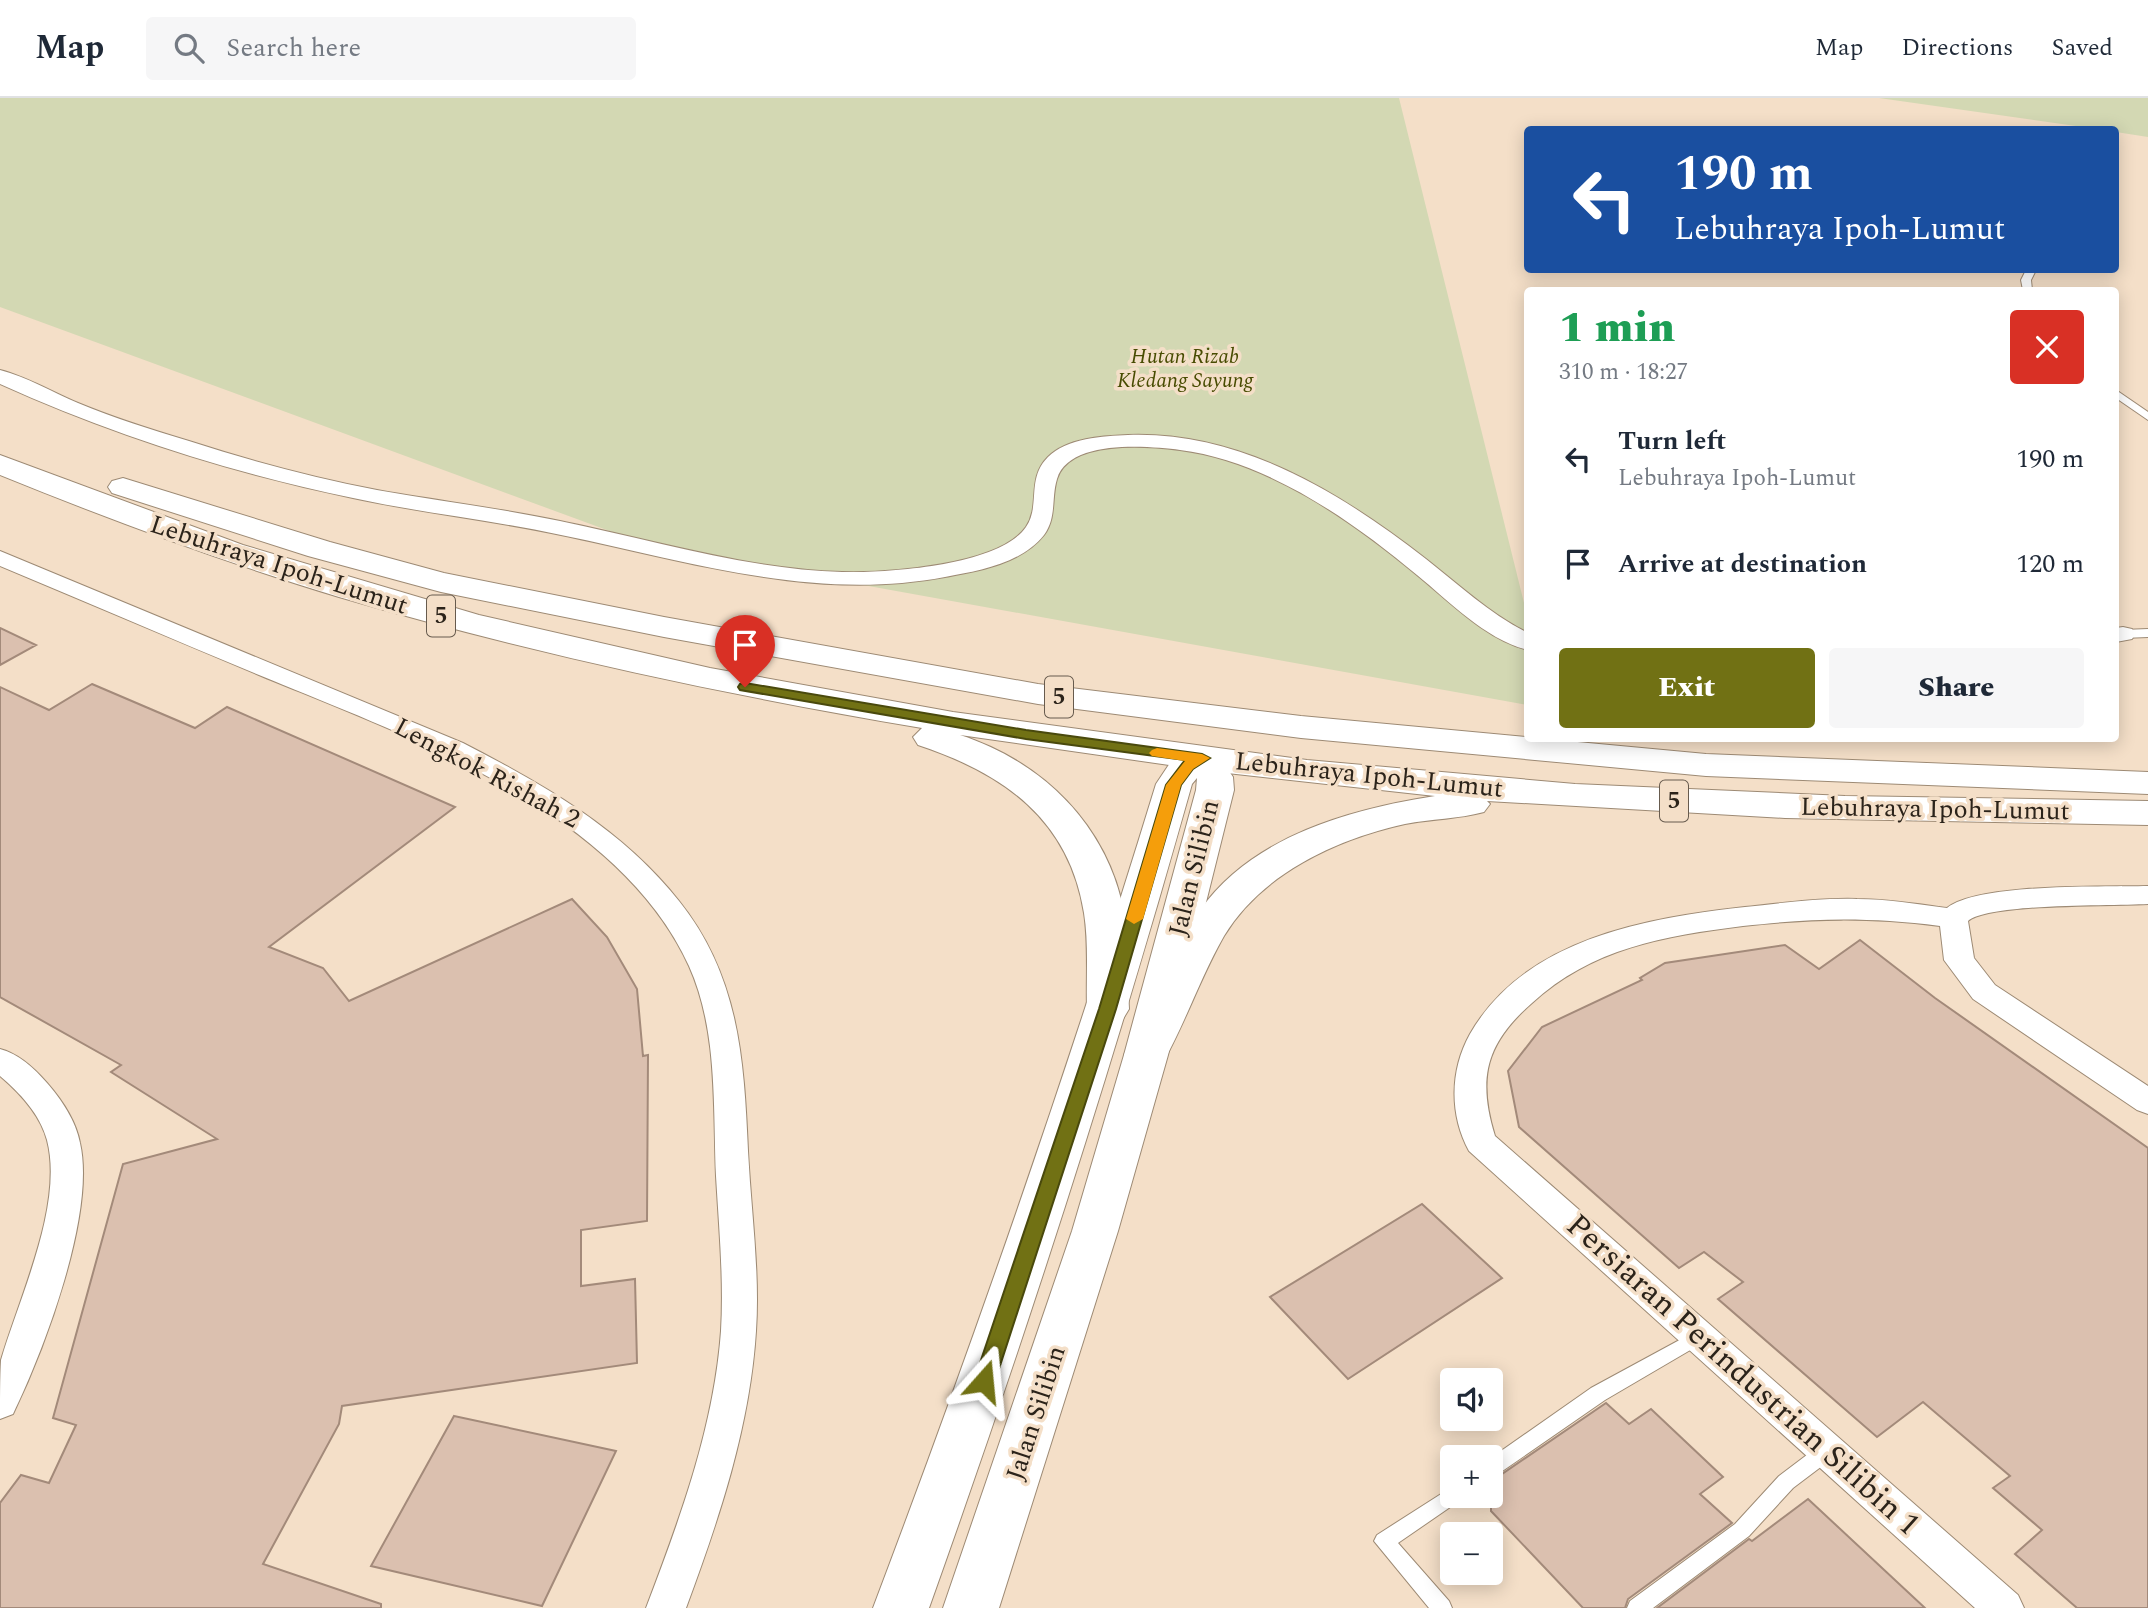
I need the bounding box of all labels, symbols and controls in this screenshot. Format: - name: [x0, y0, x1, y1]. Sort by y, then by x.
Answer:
- search box: [146, 17, 636, 80]
- text: Map: [35, 23, 104, 73]
- text: Search here: [226, 28, 361, 68]
- icon: search: [170, 29, 208, 67]
- text: Map: [1815, 30, 1863, 66]
- text: Directions: [1901, 30, 2013, 66]
- text: Saved: [2051, 30, 2113, 66]
- text: 190 m: [1674, 137, 1813, 212]
- icon: left: [1559, 154, 1650, 245]
- text: Lebuhraya Ipoh-Lumut: [1674, 205, 2005, 254]
- text: 1 min: [1559, 297, 1675, 360]
- button: close: [2010, 310, 2084, 384]
- park label: Hutan Rizab Kledang Sayung: [1117, 341, 1254, 397]
- text: 310 m · 18:27: [1559, 355, 1688, 390]
- text: Turn left: [1618, 421, 1726, 461]
- text: 190 m: [2016, 439, 2084, 479]
- icon: left: [1559, 440, 1597, 478]
- text: Lebuhraya Ipoh-Lumut: [1618, 461, 1856, 496]
- street label: Lebuhraya Ipoh-Lumut: [145, 504, 413, 626]
- text: Arrive at destination: [1618, 544, 1867, 584]
- text: 120 m: [2016, 544, 2084, 584]
- icon: arrive: [1559, 545, 1597, 583]
- road number: 5: [427, 596, 455, 636]
- pin: [715, 615, 775, 687]
- icon: arrive: [726, 626, 764, 664]
- button: Exit: [1559, 648, 1815, 728]
- button: Share: [1829, 648, 2084, 728]
- road number: 5: [1045, 676, 1073, 718]
- street label: Lengkok Rishah 2: [387, 707, 587, 839]
- street label: Lebuhraya Ipoh-Lumut: [1233, 741, 1505, 809]
- road number: 5: [1660, 780, 1688, 822]
- street label: Lebuhraya Ipoh-Lumut: [1800, 787, 2070, 831]
- street label: Jalan Silibin: [1158, 795, 1230, 941]
- street label: Persiaran Perindustrian Silibin 1: [1555, 1202, 1931, 1548]
- street label: Jalan Silibin: [995, 1340, 1077, 1486]
- position arrow: [947, 1344, 1021, 1418]
- map controls: [1440, 1368, 1503, 1585]
- button: sound: [1440, 1368, 1503, 1431]
- button: +: [1440, 1445, 1503, 1508]
- button: −: [1440, 1522, 1503, 1585]

